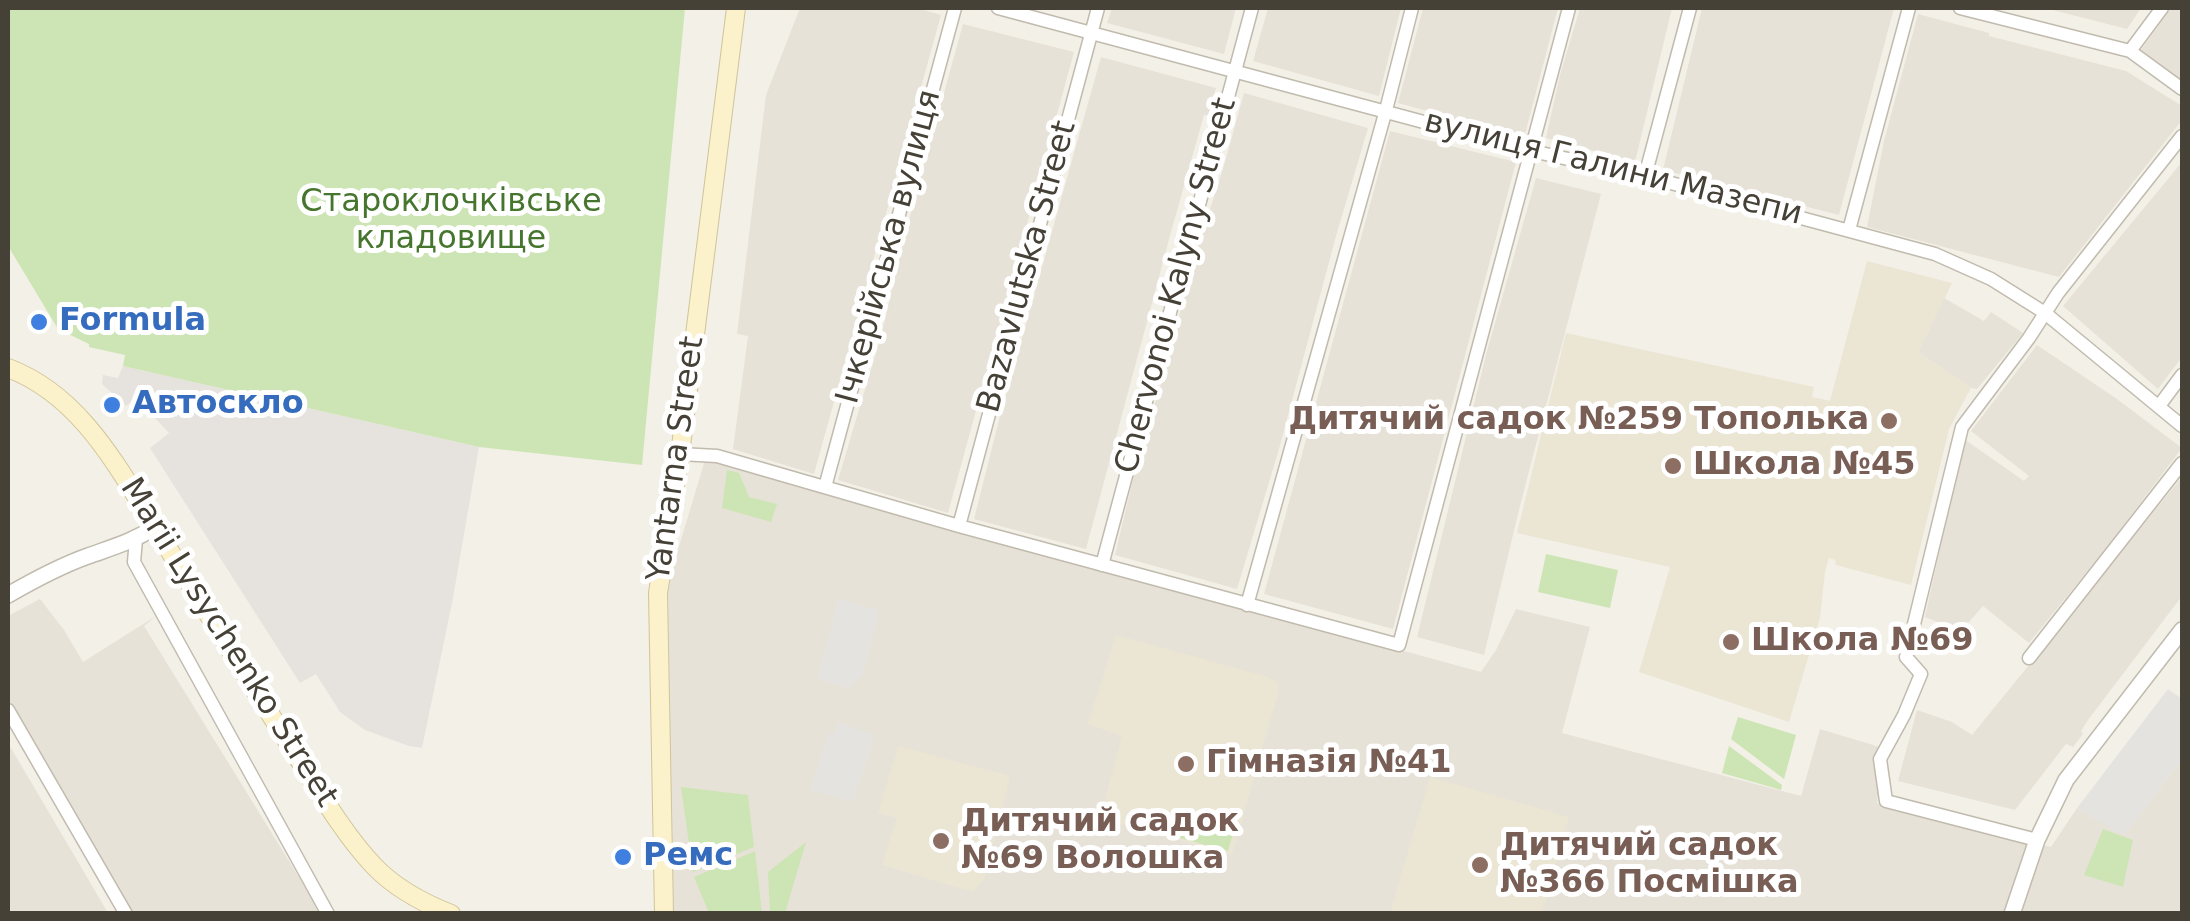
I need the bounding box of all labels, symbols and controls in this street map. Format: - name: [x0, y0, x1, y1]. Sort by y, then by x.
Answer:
- street label: Ічкерійська вулиця: [830, 86, 950, 408]
- street label: Chervonoi Kalyny Street: [1108, 94, 1246, 478]
- street label: вулиця Галини Мазепи: [1420, 103, 1806, 235]
- street label: Bazavlutska Street: [971, 117, 1085, 417]
- park label: Староклочківське кладовище: [300, 184, 602, 259]
- place label: Formula: [59, 303, 206, 341]
- marker: Formula: [28, 311, 50, 333]
- street label: Yantarna Street: [641, 334, 713, 584]
- place label: Автоскло: [132, 386, 304, 424]
- marker: Автоскло: [101, 394, 123, 416]
- place label: Дитячий садок №259 Тополька: [1288, 402, 1869, 440]
- marker: Дитячий садок №259 Тополька: [1878, 410, 1900, 432]
- place label: Школа №45: [1693, 447, 1915, 485]
- marker: Школа №45: [1662, 455, 1684, 477]
- street label: Marii Lysychenko Street: [111, 472, 345, 814]
- place label: Школа №69: [1751, 623, 1973, 661]
- marker: Школа №69: [1720, 631, 1742, 653]
- place label: Гімназія №41: [1206, 745, 1452, 783]
- marker: Гімназія №41: [1175, 753, 1197, 775]
- place label: Дитячий садок №69 Волошка: [961, 804, 1239, 879]
- place label: Дитячий садок №366 Посмішка: [1500, 828, 1799, 903]
- marker: Дитячий садок №69 Волошка: [930, 830, 952, 852]
- place label: Ремс: [643, 838, 733, 876]
- marker: Ремс: [612, 846, 634, 868]
- marker: Дитячий садок №366 Посмішка: [1469, 854, 1491, 876]

